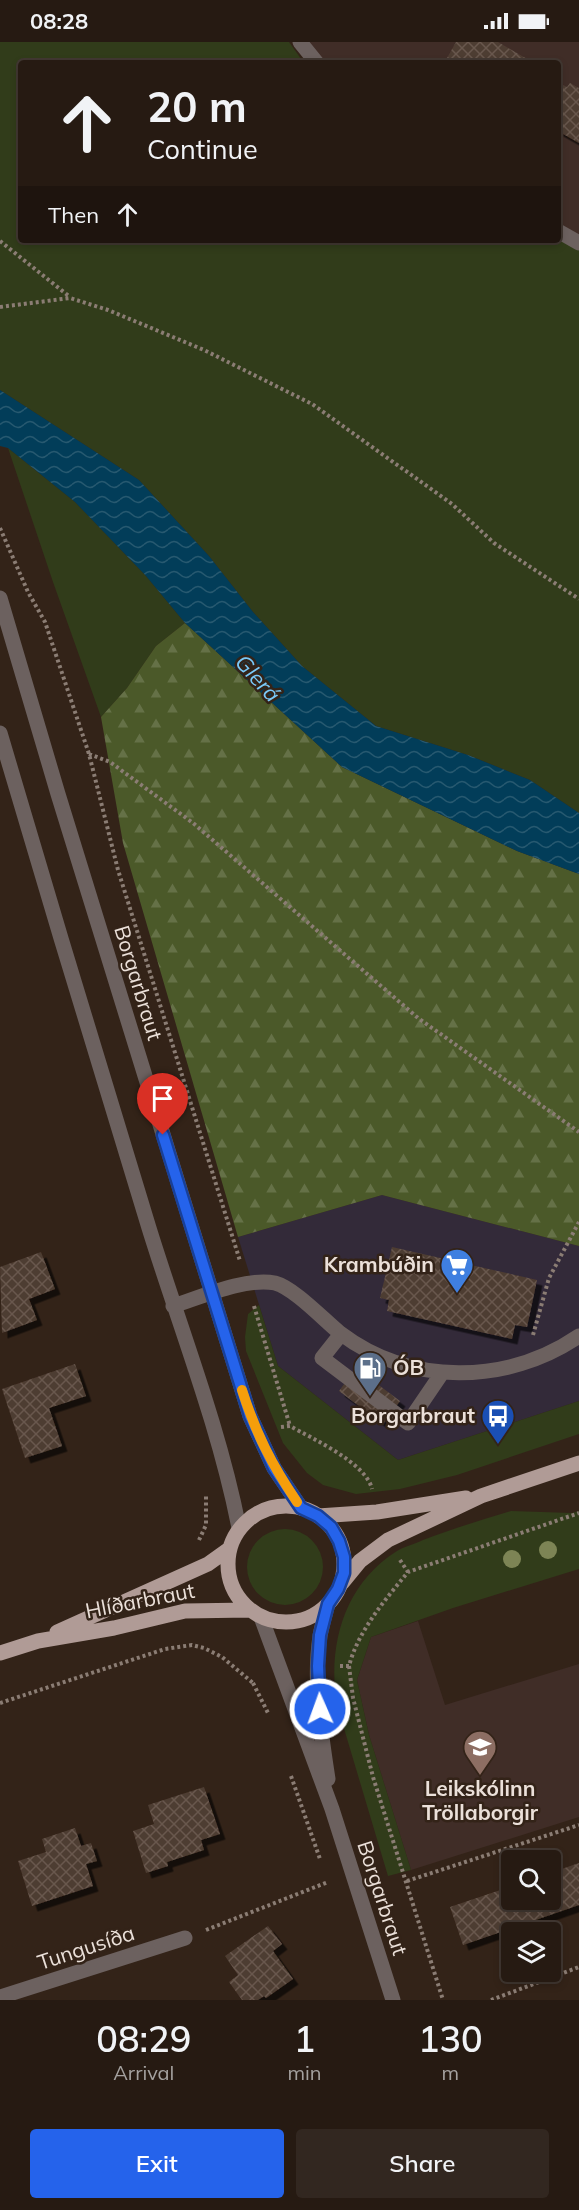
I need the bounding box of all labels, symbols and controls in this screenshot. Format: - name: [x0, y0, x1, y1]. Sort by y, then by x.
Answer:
- text: 08:28: [30, 7, 88, 35]
- text: 20 m: [147, 80, 247, 133]
- icon: ahead: [48, 84, 126, 162]
- text: Continue: [147, 132, 258, 166]
- icon: ahead: [111, 198, 144, 231]
- text: Then: [48, 201, 99, 229]
- water label: Glerá: [229, 648, 287, 708]
- street label: Borgarbraut: [109, 922, 169, 1043]
- pin: [137, 1073, 188, 1135]
- icon: arrive: [146, 1082, 179, 1115]
- supermarket icon: Krambúðin: [439, 1247, 475, 1294]
- place label: Krambúðin: [324, 1251, 434, 1277]
- fuel station icon: ÓB: [352, 1350, 388, 1397]
- place label: ÓB: [393, 1354, 424, 1380]
- bus stop icon: Borgarbraut: [480, 1398, 516, 1445]
- place label: Borgarbraut: [351, 1402, 475, 1428]
- street label: Hlíðarbraut: [83, 1577, 197, 1623]
- position arrow: [288, 1677, 352, 1741]
- school or university icon: Leikskólinn Tröllaborgir: [462, 1729, 498, 1776]
- place label: Leikskólinn Tröllaborgir: [422, 1775, 539, 1825]
- street label: Borgarbraut: [352, 1837, 414, 1958]
- map controls: [501, 1850, 561, 1982]
- button: search: [501, 1850, 561, 1910]
- street label: Tungusíða: [34, 1919, 137, 1975]
- button: layers: [501, 1922, 561, 1982]
- text: 08:29: [96, 2016, 191, 2061]
- text: 1: [294, 2016, 315, 2061]
- text: 130: [418, 2016, 483, 2061]
- text: Arrival: [113, 2060, 174, 2085]
- text: min: [288, 2060, 322, 2085]
- text: m: [442, 2060, 459, 2085]
- button: Exit: [30, 2129, 284, 2198]
- button: Share: [296, 2129, 549, 2198]

